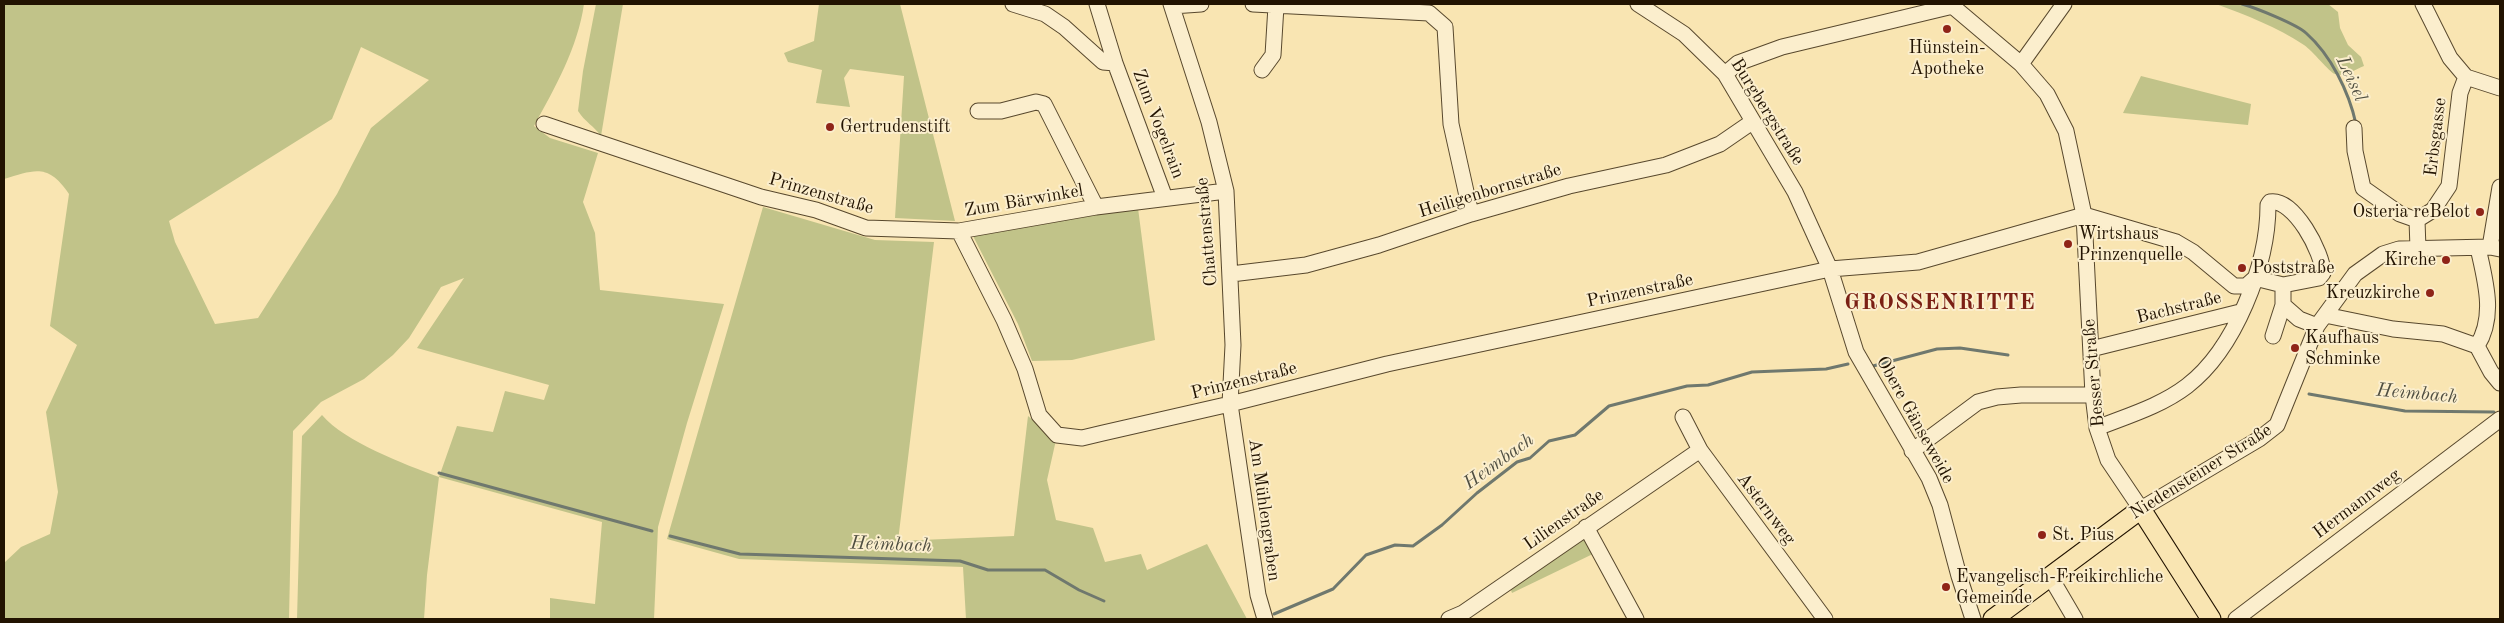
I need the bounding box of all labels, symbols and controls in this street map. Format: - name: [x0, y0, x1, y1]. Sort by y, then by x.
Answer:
- marker: Hünstein- Apotheke: [1941, 23, 1953, 35]
- place label: Hünstein- Apotheke: [1908, 37, 1986, 80]
- water label: Leisel: [2330, 52, 2372, 106]
- street label: Burgbergstraße: [1726, 55, 1808, 169]
- street label: Zum Vogelrain: [1127, 66, 1189, 182]
- street label: Erbsgasse: [2420, 96, 2452, 178]
- place label: Gertrudenstift: [840, 116, 951, 138]
- marker: Gertrudenstift: [824, 121, 836, 133]
- street label: Heiligenbornstraße: [1416, 159, 1564, 223]
- street label: Prinzenstraße: [766, 169, 876, 219]
- street label: Chattenstraße: [1191, 177, 1223, 287]
- street label: Zum Bärwinkel: [963, 180, 1085, 222]
- place label: Osteria reBelot: [2352, 201, 2470, 223]
- marker: Osteria reBelot: [2474, 206, 2486, 218]
- place label: Wirtshaus Prinzenquelle: [2078, 223, 2183, 266]
- marker: Wirtshaus Prinzenquelle: [2062, 238, 2074, 250]
- place label: Kirche: [2384, 249, 2436, 271]
- marker: Kirche: [2440, 254, 2452, 266]
- place label: Poststraße: [2252, 257, 2334, 279]
- marker: Poststraße: [2236, 262, 2248, 274]
- street label: Prinzenstraße: [1585, 269, 1695, 313]
- place label: Kreuzkirche: [2326, 282, 2420, 304]
- street label: Bachstraße: [2134, 287, 2224, 329]
- marker: Kreuzkirche: [2424, 287, 2436, 299]
- district label: GROSSENRITTE: [1843, 290, 2037, 316]
- street label: Besser Straße: [2079, 318, 2109, 428]
- place label: Kaufhaus Schminke: [2305, 327, 2380, 369]
- marker: Kaufhaus Schminke: [2289, 342, 2301, 354]
- street label: Obere Gänseweide: [1871, 352, 1959, 488]
- street label: Prinzenstraße: [1189, 357, 1299, 405]
- water label: Heimbach: [2375, 379, 2459, 409]
- street label: Niedensteiner Straße: [2126, 420, 2276, 524]
- water label: Heimbach: [1459, 429, 1539, 495]
- street label: Am Mühlengraben: [1243, 437, 1285, 583]
- street label: Hermannweg: [2309, 464, 2405, 544]
- street label: Asternweg: [1732, 469, 1800, 549]
- street label: Lilienstraße: [1520, 485, 1608, 555]
- place label: St. Pius: [2052, 524, 2114, 546]
- marker: St. Pius: [2036, 529, 2048, 541]
- water label: Heimbach: [850, 532, 932, 558]
- place label: Evangelisch-Freikirchliche Gemeinde: [1956, 566, 2163, 608]
- marker: Evangelisch-Freikirchliche Gemeinde: [1940, 581, 1952, 593]

